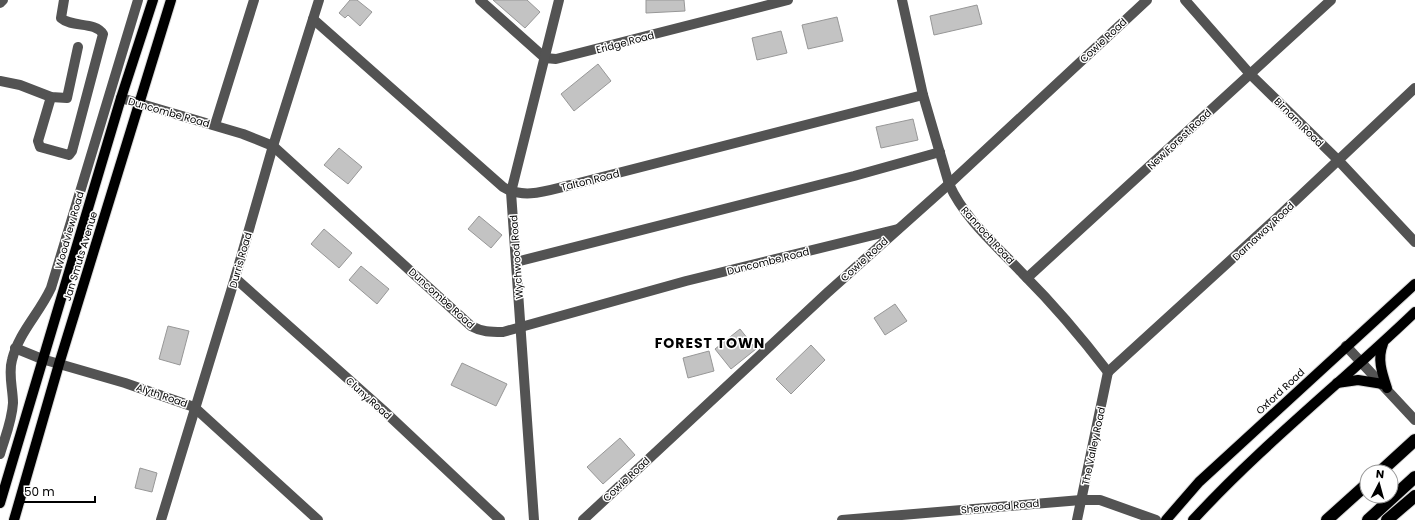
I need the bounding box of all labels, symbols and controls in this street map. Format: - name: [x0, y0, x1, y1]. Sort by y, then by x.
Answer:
- street label: Cowie Road: [1076, 15, 1130, 66]
- street label: Eridge Road: [594, 28, 656, 57]
- street label: Duncombe Road: [126, 94, 211, 131]
- street label: Birnam Road: [1271, 94, 1327, 150]
- street label: New Forest Road: [1144, 106, 1215, 173]
- street label: Talton Road: [559, 166, 621, 195]
- street label: Woodview Road: [51, 189, 88, 271]
- street label: Darnaway Road: [1229, 199, 1298, 264]
- street label: Rannoch Road: [958, 203, 1018, 268]
- street label: Jan Smuts Avenue: [60, 210, 101, 303]
- street label: Wychwood Road: [506, 214, 527, 300]
- street label: Durris Road: [225, 231, 256, 290]
- street label: Cowie Road: [837, 234, 892, 285]
- street label: Duncombe Road: [725, 244, 811, 279]
- street label: Duncombe Road: [405, 265, 478, 332]
- district label: FOREST TOWN: [655, 333, 765, 353]
- street label: Oxford Road: [1253, 365, 1308, 418]
- street label: Cluny Road: [342, 374, 395, 423]
- street label: Alyth Road: [134, 380, 190, 411]
- street label: The Valley Road: [1078, 406, 1109, 487]
- street label: Cowie Road: [599, 454, 653, 505]
- north arrow: [1359, 464, 1399, 504]
- text: N: [1375, 466, 1385, 482]
- scale bar: [18, 478, 95, 504]
- text: 50 m: [24, 483, 55, 500]
- street label: Sherwood Road: [960, 496, 1040, 517]

